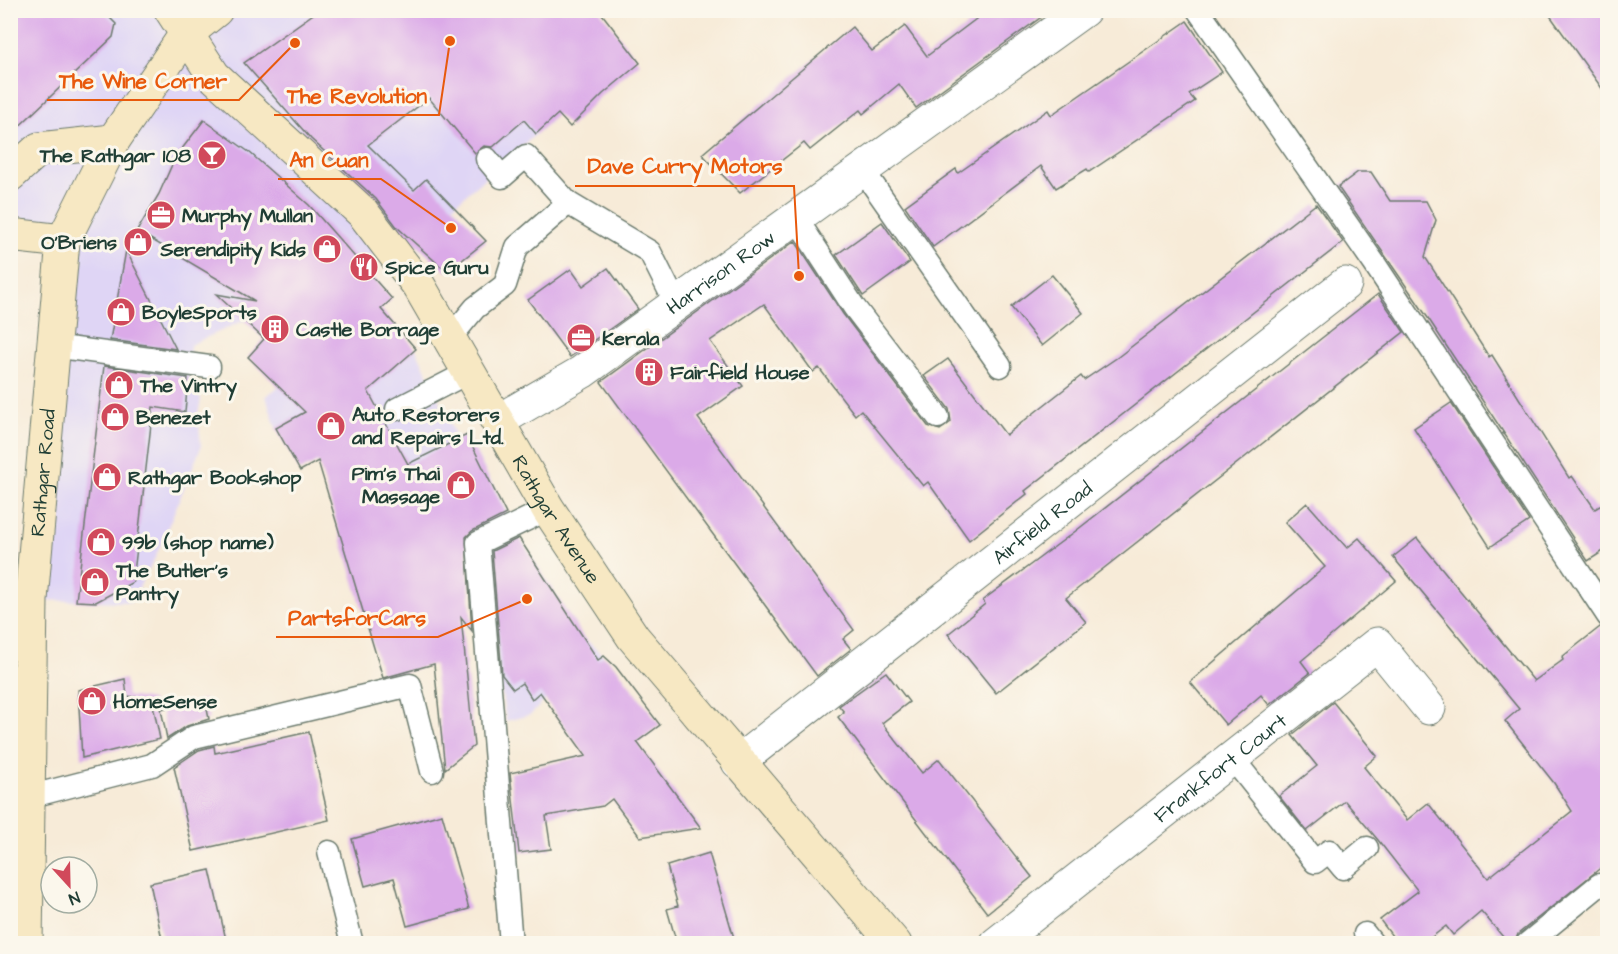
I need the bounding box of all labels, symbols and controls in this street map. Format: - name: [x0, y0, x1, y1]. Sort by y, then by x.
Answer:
- callout: The Wine Corner: [47, 61, 239, 100]
- text: The Wine Corner: [58, 67, 227, 96]
- callout: The Revolution: [274, 76, 439, 115]
- text: The Revolution: [286, 82, 428, 111]
- bar icon: The Rathgar 108: [196, 139, 228, 171]
- callout: An Cuan: [278, 140, 381, 179]
- place label: The Rathgar 108: [39, 142, 191, 171]
- text: An Cuan: [289, 146, 369, 175]
- callout: Dave Curry Motors: [575, 147, 794, 186]
- text: Dave Curry Motors: [587, 152, 783, 184]
- office icon: Murphy Mullan: [145, 199, 177, 231]
- place label: Murphy Mullan: [182, 202, 313, 231]
- street label: Harrison Row: [661, 224, 781, 322]
- shop icon: O'Briens: [122, 226, 154, 258]
- place label: O'Briens: [41, 229, 117, 257]
- shop icon: Serendipity Kids: [311, 233, 343, 265]
- place label: Serendipity Kids: [160, 236, 306, 265]
- restaurant icon: Spice Guru: [348, 251, 380, 283]
- place label: Spice Guru: [384, 254, 489, 282]
- shop icon: BoyleSports: [105, 296, 137, 328]
- place label: BoyleSports: [142, 299, 257, 328]
- building icon: Castle Borrage: [259, 313, 291, 345]
- place label: Castle Borrage: [296, 316, 439, 345]
- office icon: Kerala: [565, 322, 597, 354]
- place label: Kerala: [602, 325, 660, 353]
- building icon: Fairfield House: [633, 356, 665, 388]
- place label: Fairfield House: [670, 359, 810, 387]
- shop icon: The Vintry: [103, 369, 135, 401]
- place label: The Vintry: [139, 372, 237, 401]
- shop icon: Benezet: [99, 401, 131, 433]
- place label: Auto Restorers and Repairs Ltd.: [351, 401, 504, 452]
- place label: Benezet: [136, 404, 212, 432]
- street label: Rathgar Road: [24, 408, 63, 538]
- shop icon: Auto Restorers and Repairs Ltd.: [315, 410, 347, 442]
- street label: Rathgar Avenue: [505, 450, 607, 590]
- place label: Pim's Thai Massage: [352, 460, 441, 512]
- shop icon: Rathgar Bookshop: [91, 461, 123, 493]
- place label: Rathgar Bookshop: [128, 464, 302, 493]
- shop icon: Pim's Thai Massage: [445, 469, 477, 501]
- street label: Airfield Road: [987, 475, 1098, 571]
- shop icon: 99b (shop name): [85, 526, 117, 558]
- place label: 99b (shop name): [122, 529, 274, 557]
- place label: The Butler's Pantry: [115, 557, 228, 609]
- shop icon: The Butler's Pantry: [79, 566, 111, 598]
- callout: PartsforCars: [276, 598, 438, 637]
- text: PartsforCars: [288, 604, 427, 633]
- shop icon: HomeSense: [76, 685, 108, 717]
- place label: HomeSense: [113, 688, 217, 716]
- street label: Frankfort Court: [1148, 707, 1293, 830]
- north arrow: [39, 855, 99, 915]
- text: N: [65, 886, 83, 910]

